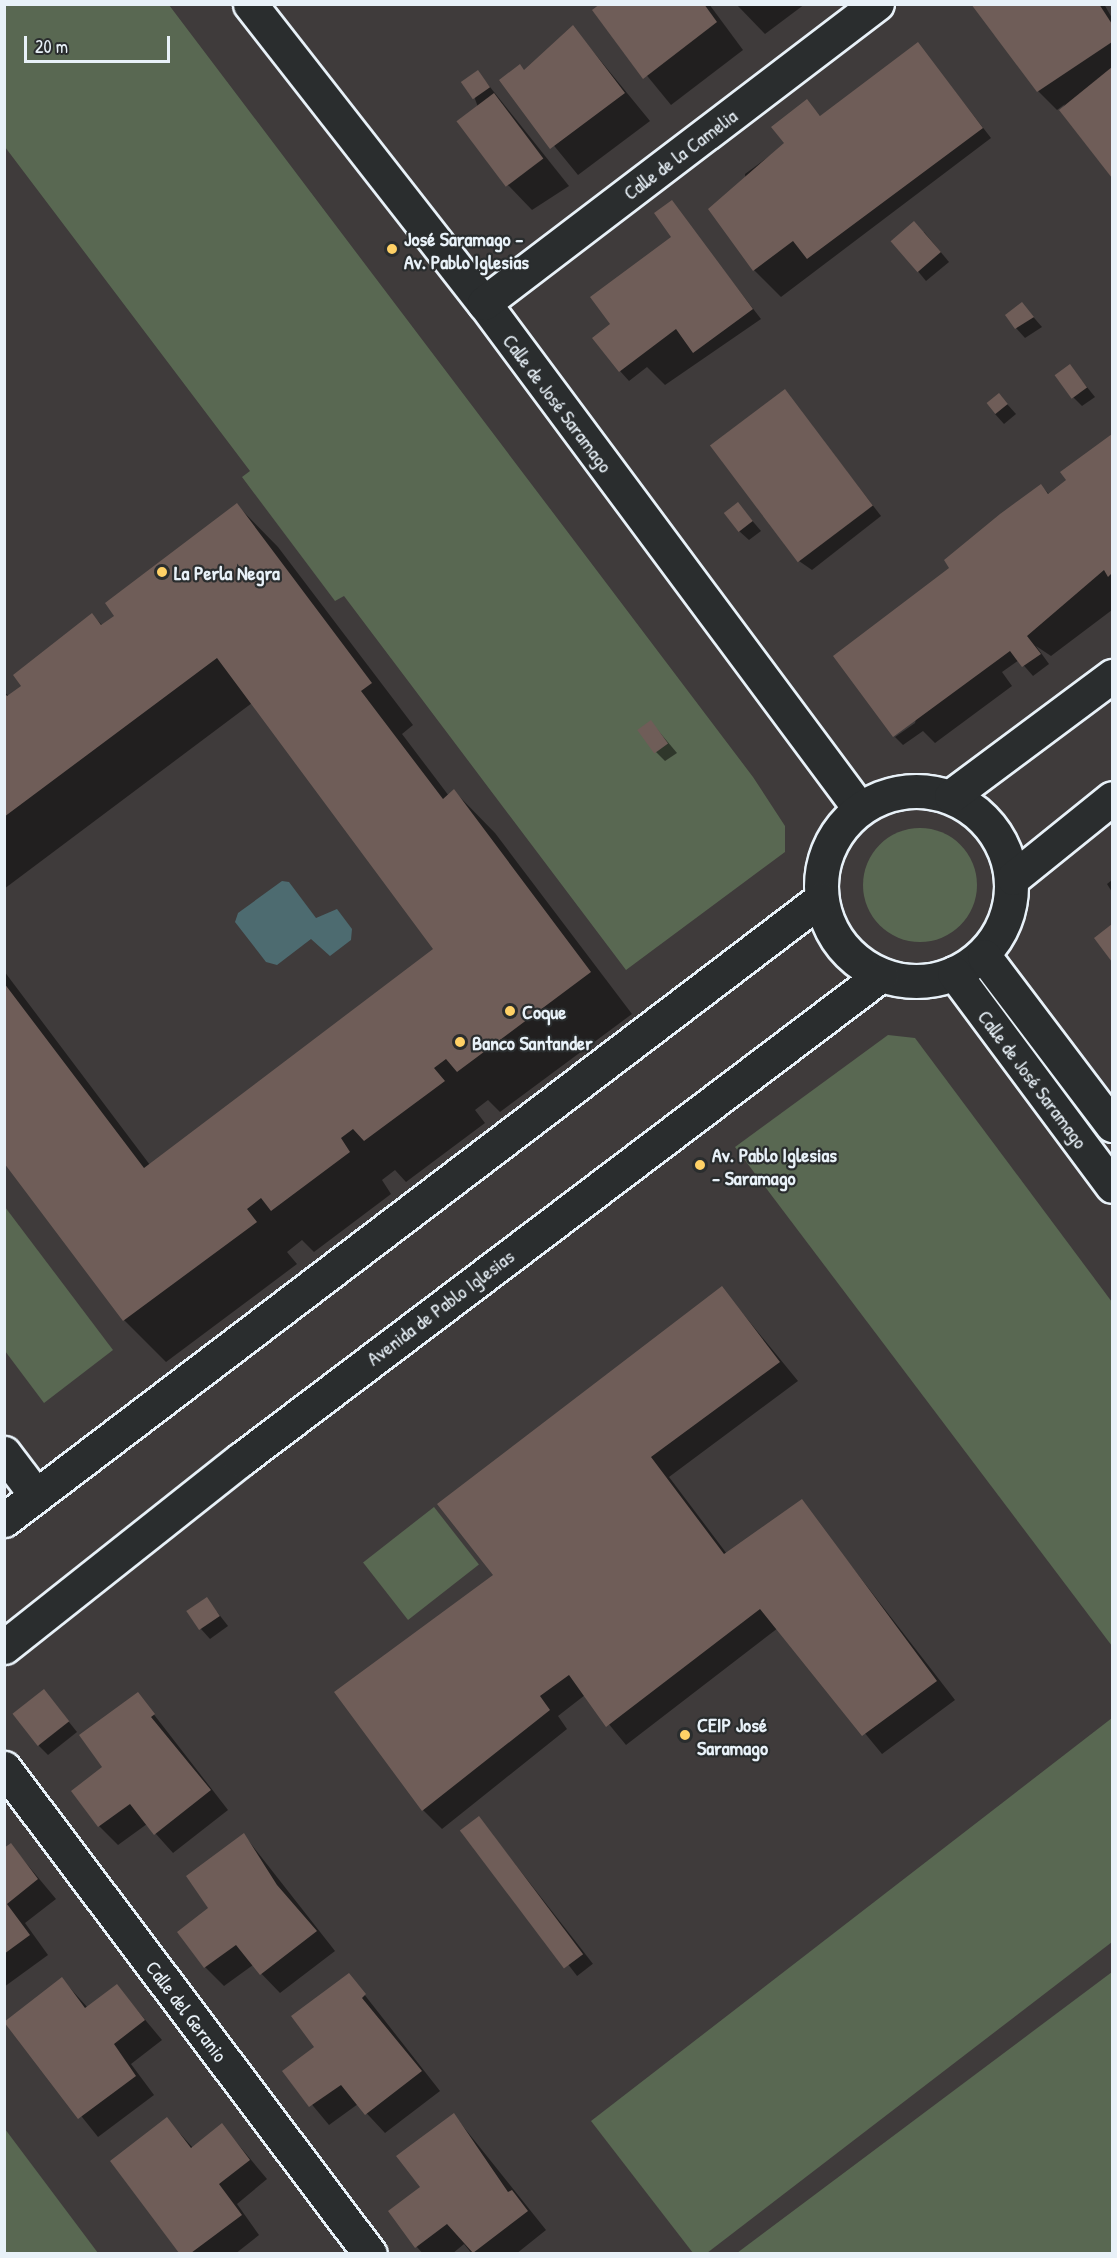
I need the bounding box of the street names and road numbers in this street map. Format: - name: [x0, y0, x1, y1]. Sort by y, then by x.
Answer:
- street label: Calle de la Camelia: [618, 103, 742, 205]
- street label: Calle de José Saramago: [498, 329, 618, 477]
- street label: Calle de José Saramago: [973, 1005, 1093, 1153]
- street label: Avenida de Pablo Iglesias: [362, 1244, 518, 1370]
- street label: Calle del Geranio: [141, 1956, 233, 2066]

